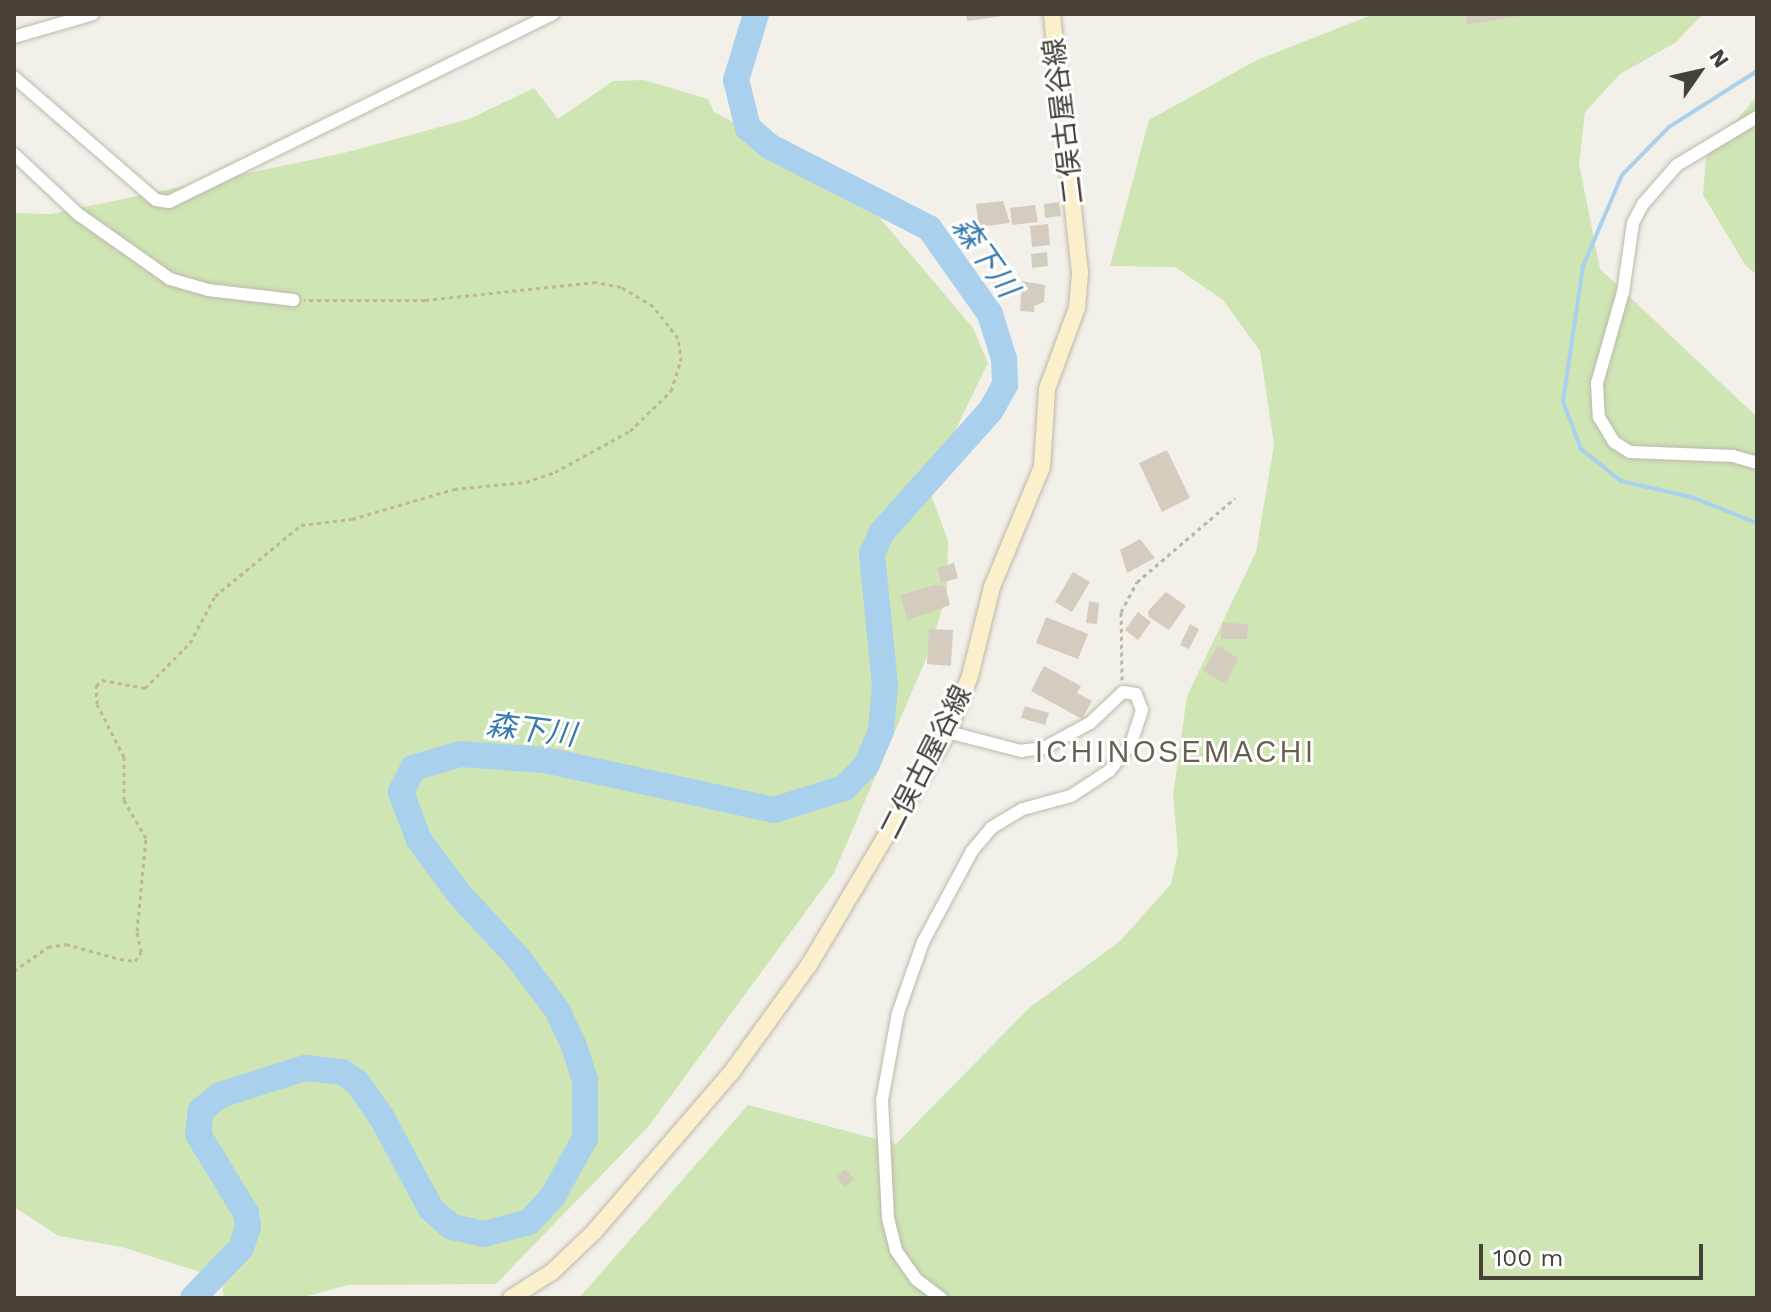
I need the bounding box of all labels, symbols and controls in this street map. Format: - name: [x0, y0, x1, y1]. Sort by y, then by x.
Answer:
- north arrow: [1659, 32, 1739, 112]
- street label: 二俣古屋谷線: [1037, 36, 1091, 206]
- text: N: [1704, 45, 1734, 72]
- water label: 森下川: [944, 210, 1026, 304]
- street label: 二俣古屋谷線: [873, 680, 979, 844]
- water label: 森下川: [484, 707, 578, 753]
- district label: ICHINOSEMACHI: [1034, 732, 1316, 770]
- scale bar: [1483, 1228, 1707, 1278]
- text: 100 m: [1493, 1244, 1563, 1272]

